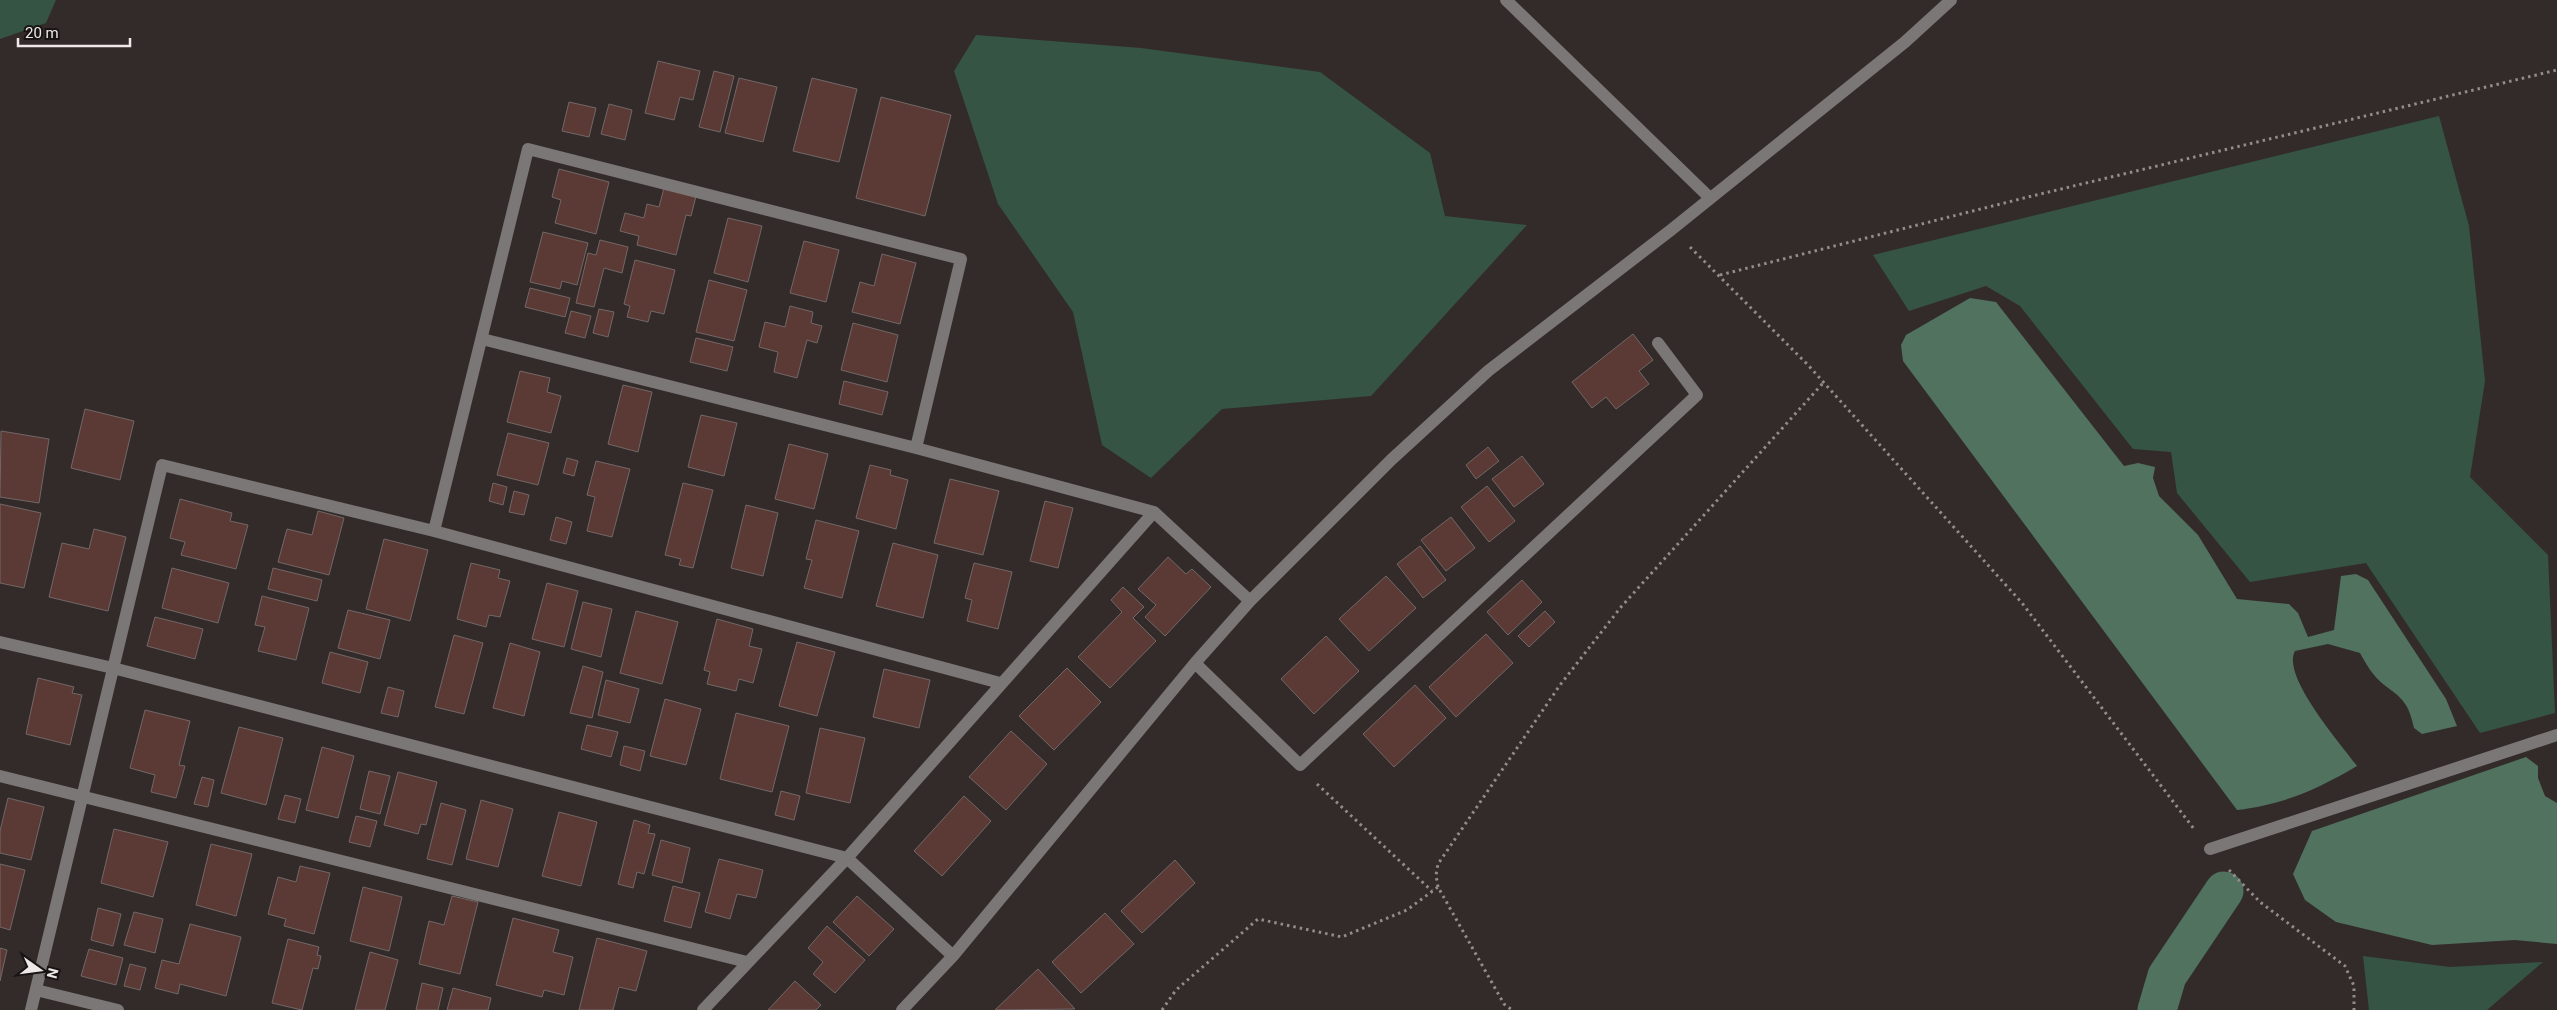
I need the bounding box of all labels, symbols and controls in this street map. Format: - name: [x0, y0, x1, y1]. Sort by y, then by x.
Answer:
- scale bar: [18, 15, 130, 47]
- text: 20 m: [25, 24, 59, 42]
- north arrow: [15, 945, 65, 995]
- text: N: [44, 966, 62, 980]

